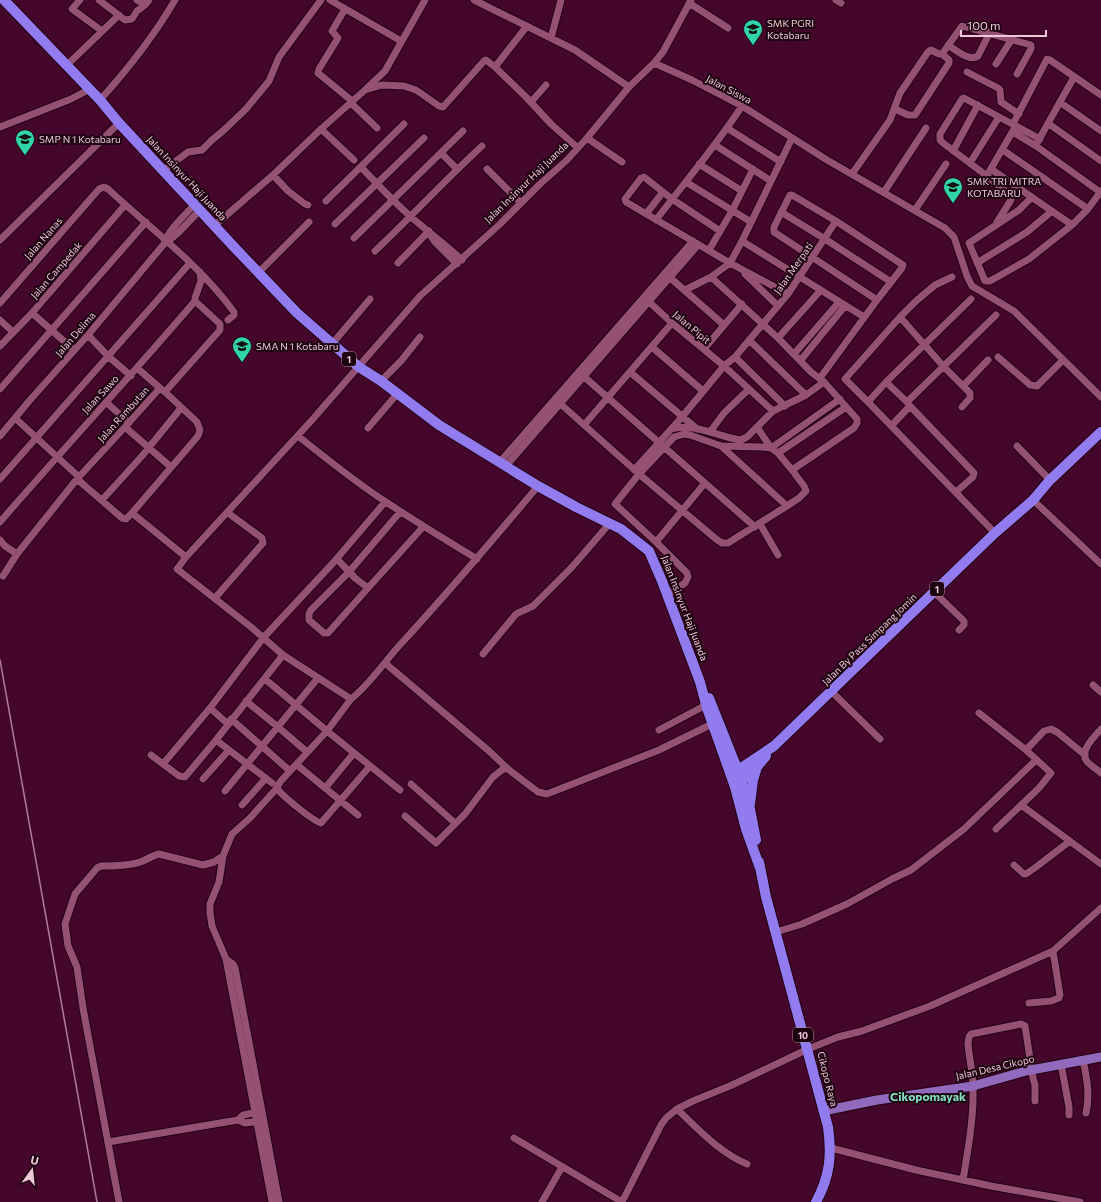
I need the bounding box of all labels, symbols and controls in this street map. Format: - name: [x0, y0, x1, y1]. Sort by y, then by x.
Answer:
- scale bar: [961, 12, 1046, 38]
- place label: SMK PGRI Kotabaru: [767, 17, 814, 41]
- school or university icon: SMK PGRI Kotabaru: [742, 18, 764, 46]
- text: 100 m: [967, 18, 1001, 32]
- street label: Jalan Siswa: [704, 72, 754, 106]
- school or university icon: SMP N 1 Kotabaru: [14, 128, 36, 156]
- place label: SMP N 1 Kotabaru: [39, 133, 121, 145]
- street label: Jalan Insinyur Haji Juanda: [145, 133, 229, 223]
- street label: Jalan Insinyur Haji Juanda: [482, 139, 570, 225]
- place label: SMK TRI MITRA KOTABARU: [967, 175, 1041, 199]
- school or university icon: SMK TRI MITRA KOTABARU: [942, 176, 964, 204]
- street label: Jalan Nanas: [21, 214, 65, 261]
- street label: Jalan Campedak: [28, 238, 85, 301]
- street label: Jalan Merpati: [771, 240, 815, 296]
- street label: Jalan Pipit: [671, 308, 713, 346]
- street label: Jalan Delima: [52, 309, 98, 359]
- school or university icon: SMA N 1 Kotabaru: [231, 335, 253, 363]
- place label: SMA N 1 Kotabaru: [256, 340, 338, 352]
- road number: 1: [342, 352, 356, 366]
- street label: Jalan Sawo: [79, 372, 121, 416]
- street label: Jalan Rambutan: [95, 384, 151, 444]
- street label: Jalan Insinyur Haji Juanda: [659, 554, 711, 662]
- road number: 1: [930, 582, 944, 596]
- street label: Jalan By Pass Simpang Jomin: [819, 591, 919, 687]
- road number: 10: [793, 1028, 813, 1042]
- street label: Cikopo Raya: [815, 1050, 841, 1108]
- street label: Jalan Desa Cikopo: [954, 1052, 1036, 1082]
- district label: Cikopomayak: [890, 1089, 966, 1103]
- north arrow: [12, 1150, 52, 1190]
- text: U: [29, 1153, 40, 1167]

